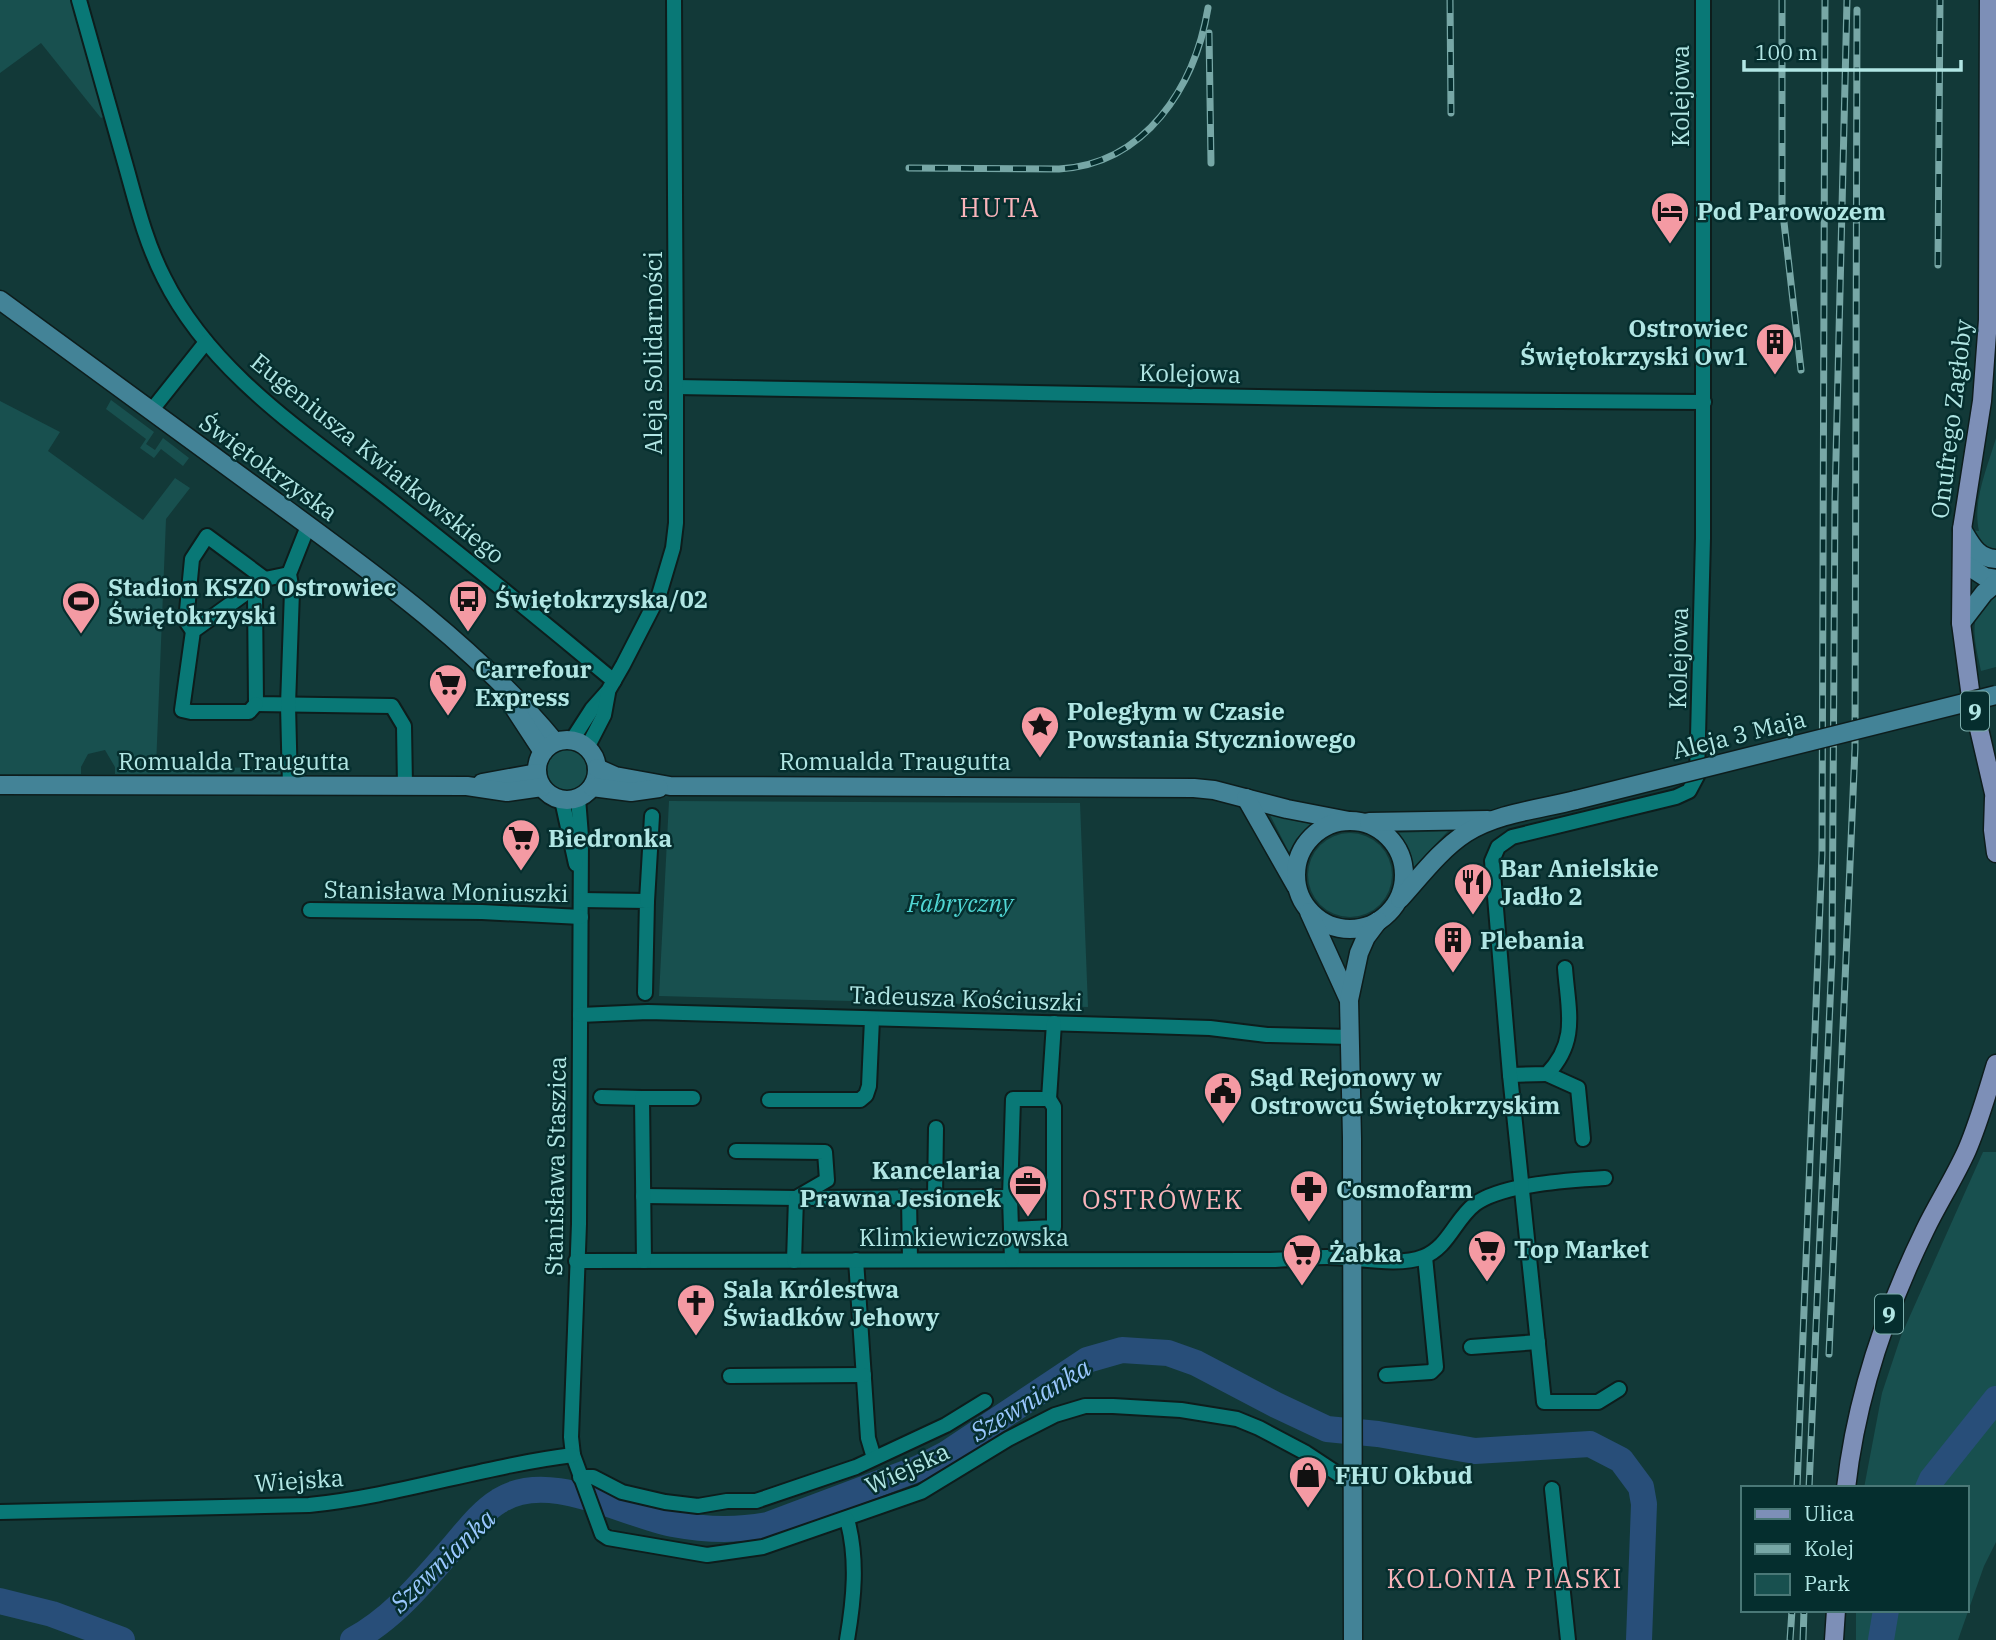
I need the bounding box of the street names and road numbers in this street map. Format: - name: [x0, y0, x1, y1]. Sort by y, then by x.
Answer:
- street label: Kolejowa: [1664, 45, 1696, 147]
- street label: Aleja Solidarności: [637, 251, 669, 455]
- street label: Onufrego Zagłoby: [1923, 317, 1979, 520]
- street label: Eugeniusza Kwiatkowskiego: [244, 345, 512, 571]
- street label: Kolejowa: [1139, 356, 1241, 390]
- street label: Świętokrzyska: [193, 406, 345, 528]
- street label: Kolejowa: [1661, 607, 1695, 709]
- road number: 9: [1961, 692, 1989, 730]
- street label: Aleja 3 Maja: [1669, 702, 1809, 766]
- street label: Romualda Traugutta: [118, 745, 350, 777]
- street label: Romualda Traugutta: [779, 745, 1011, 777]
- street label: Stanisława Moniuszki: [323, 873, 569, 909]
- street label: Tadeusza Kościuszki: [849, 978, 1083, 1018]
- street label: Stanisława Staszica: [537, 1056, 573, 1276]
- street label: Klimkiewiczowska: [859, 1221, 1069, 1253]
- road number: 9: [1875, 1294, 1903, 1334]
- street label: Wiejska: [860, 1435, 954, 1501]
- street label: Wiejska: [253, 1461, 345, 1499]

